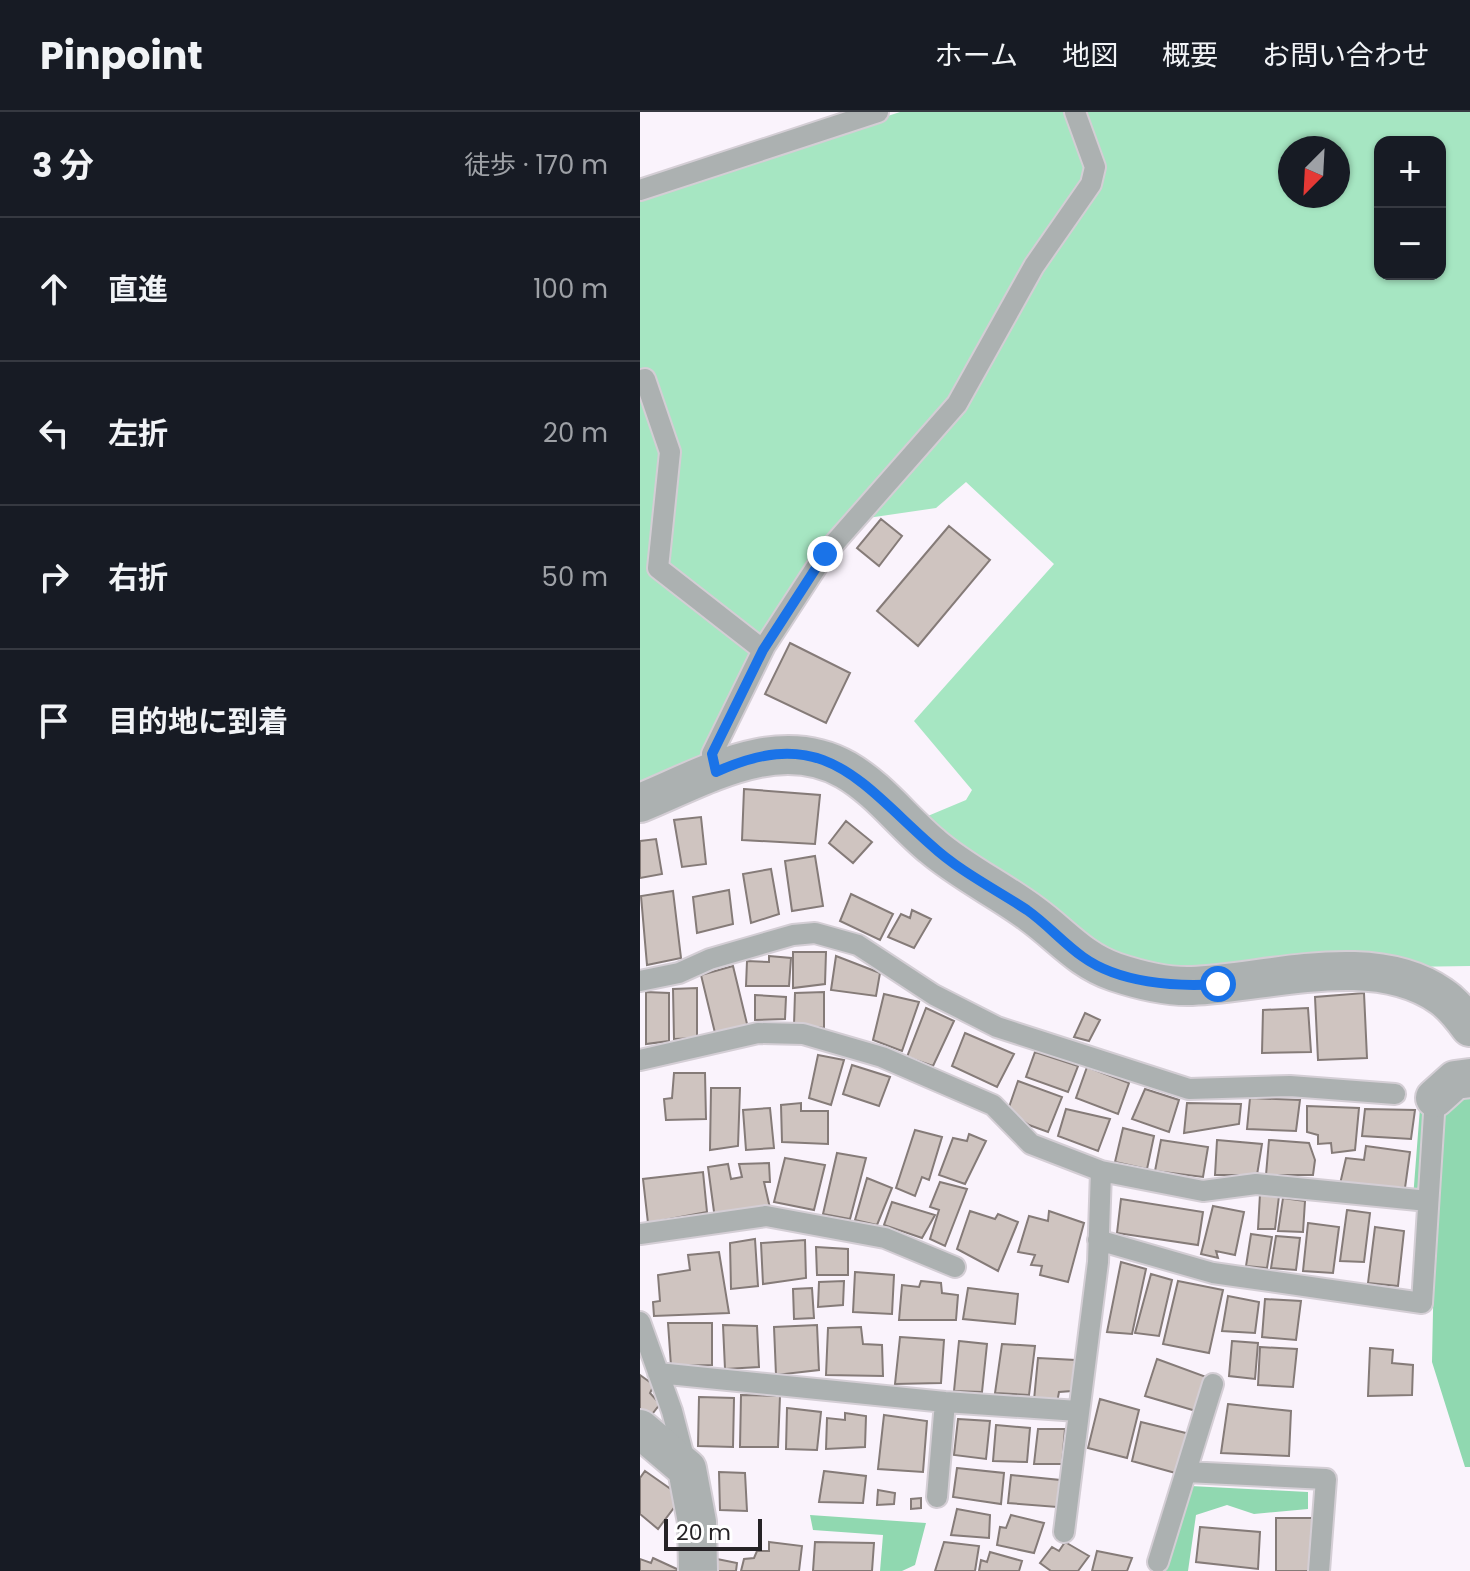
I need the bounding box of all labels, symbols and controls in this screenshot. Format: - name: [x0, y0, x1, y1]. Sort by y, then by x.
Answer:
- text: Pinpoint: [40, 29, 203, 82]
- text: ホーム: [935, 36, 1018, 75]
- text: 地図: [1062, 36, 1118, 75]
- text: 概要: [1162, 36, 1218, 75]
- text: お問い合わせ: [1262, 36, 1430, 75]
- north arrow: [1278, 136, 1350, 208]
- map controls: [1374, 136, 1446, 280]
- button: +: [1374, 136, 1446, 208]
- text: 3 分: [32, 141, 94, 189]
- text: 徒歩 · 170 m: [464, 147, 608, 183]
- button: −: [1374, 208, 1446, 280]
- icon: ahead: [32, 267, 76, 311]
- text: 直進: [108, 268, 168, 311]
- text: 100 m: [533, 271, 608, 307]
- icon: left: [32, 411, 76, 455]
- text: 左折: [108, 412, 168, 455]
- text: 20 m: [543, 415, 608, 451]
- route end: [807, 536, 843, 572]
- icon: right: [32, 555, 76, 599]
- text: 右折: [108, 556, 168, 599]
- text: 50 m: [542, 559, 608, 595]
- icon: arrive: [32, 699, 76, 743]
- text: 目的地に到着: [108, 700, 288, 743]
- route start: [1200, 966, 1236, 1002]
- scale bar: [664, 1515, 762, 1551]
- text: 20 m: [676, 1517, 731, 1548]

